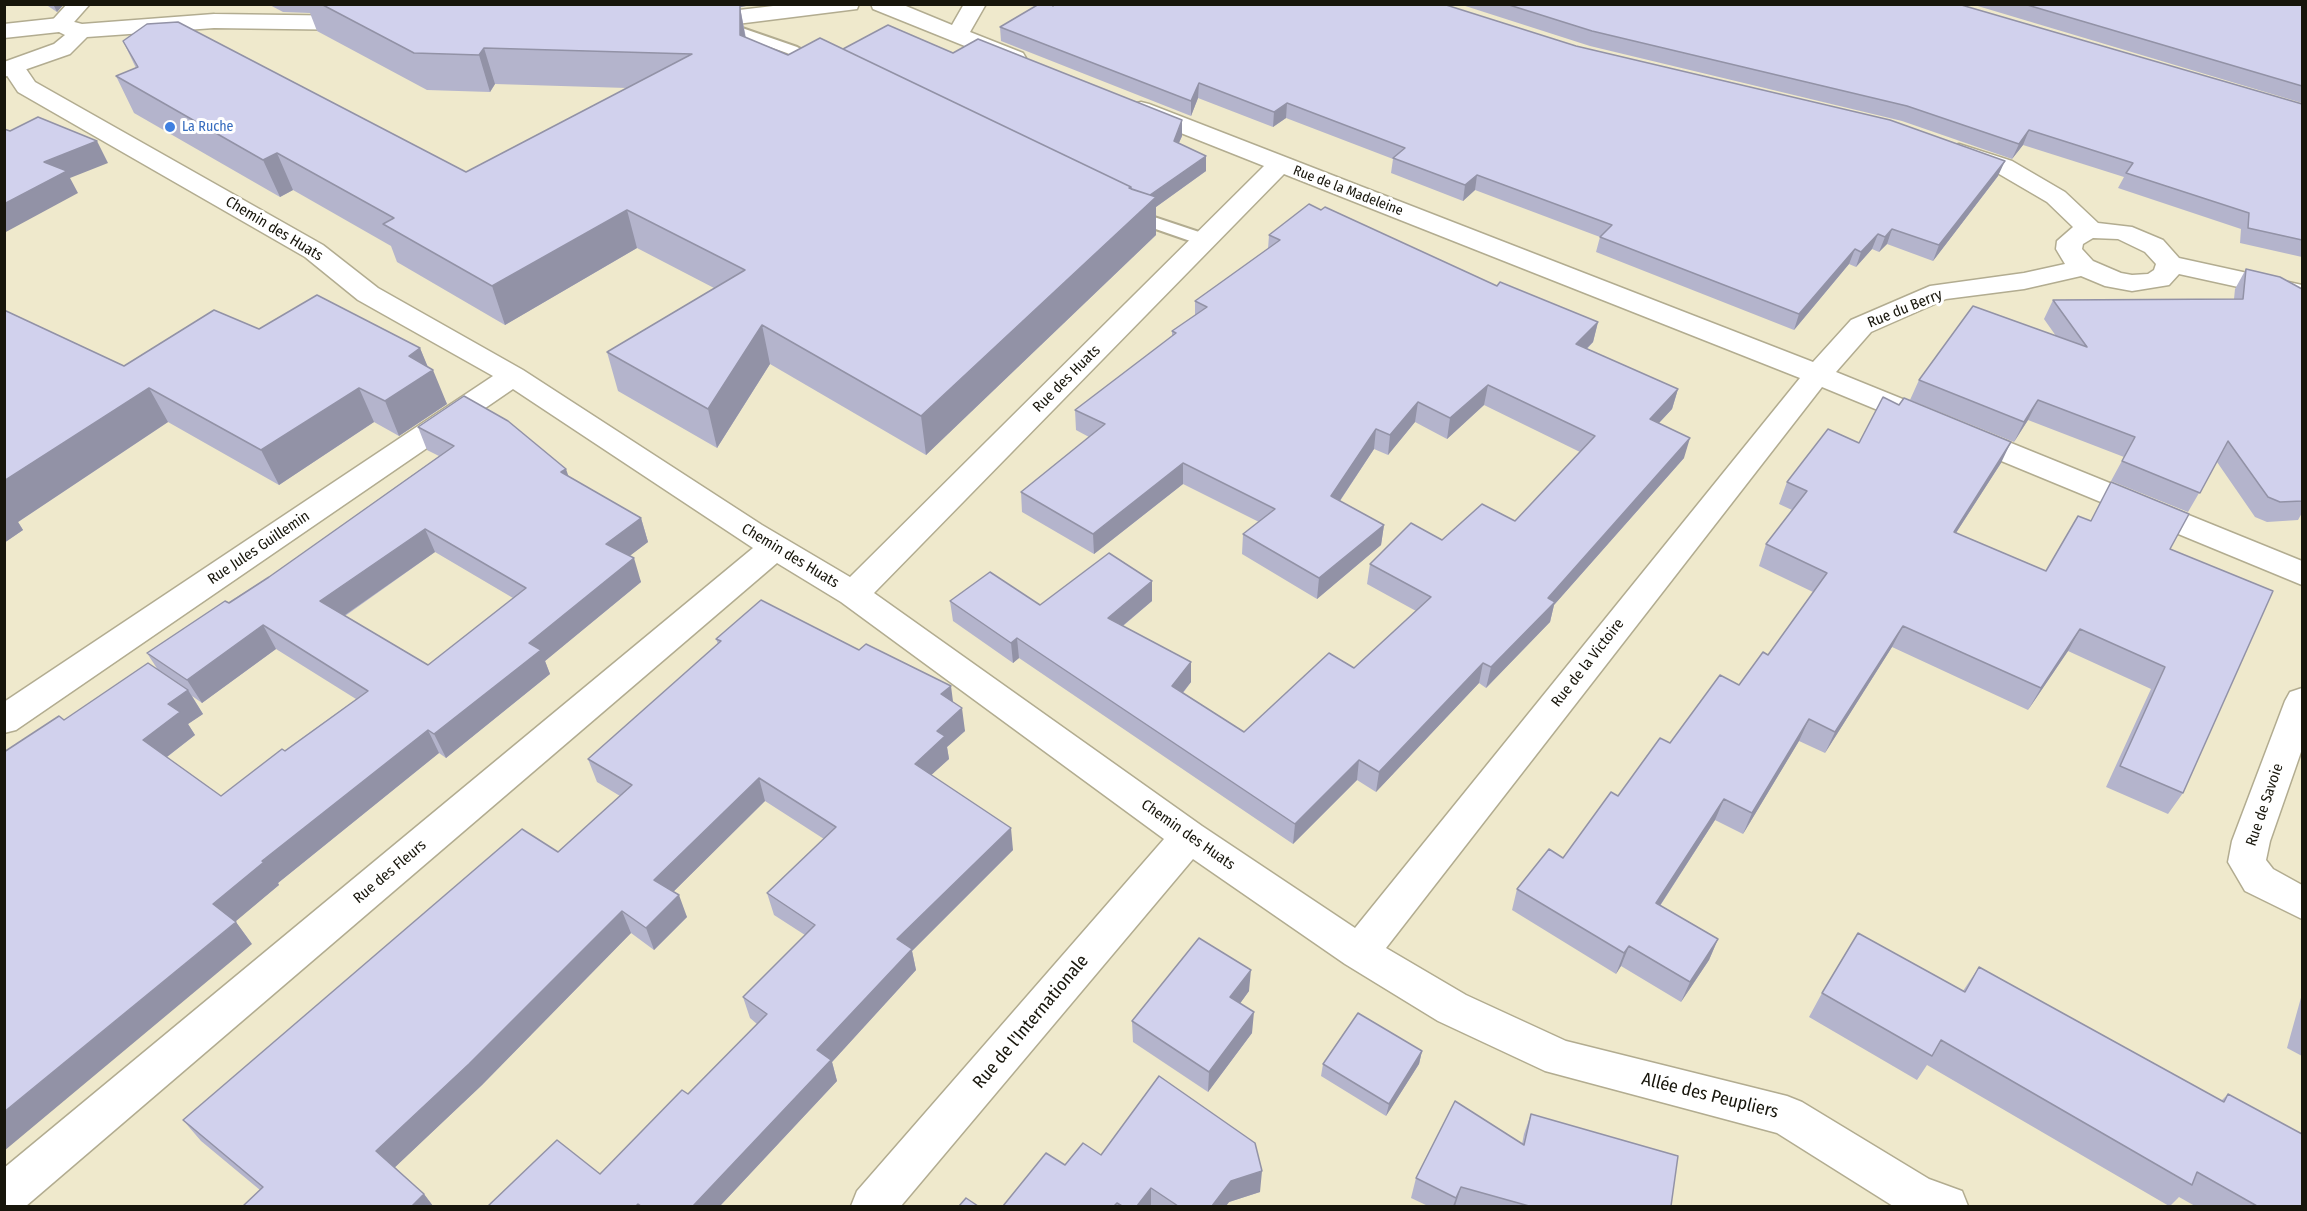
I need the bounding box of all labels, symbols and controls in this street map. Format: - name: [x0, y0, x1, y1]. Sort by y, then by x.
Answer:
- place label: La Ruche: [182, 119, 233, 135]
- marker: La Ruche: [163, 120, 177, 134]
- street label: Rue de la Madeleine: [1291, 162, 1405, 220]
- street label: Chemin des Huats: [222, 193, 326, 265]
- street label: Rue du Berry: [1865, 286, 1945, 332]
- street label: Rue des Huats: [1030, 342, 1104, 416]
- street label: Rue Jules Guillemin: [205, 507, 313, 589]
- street label: Chemin des Huats: [738, 520, 842, 592]
- street label: Rue de la Victoire: [1548, 615, 1628, 711]
- street label: Rue de Savoie: [2242, 761, 2288, 849]
- street label: Chemin des Huats: [1138, 796, 1238, 874]
- street label: Rue des Fleurs: [350, 836, 430, 908]
- street label: Rue de l'Internationale: [969, 951, 1093, 1093]
- street label: Allée des Peupliers: [1639, 1069, 1781, 1123]

